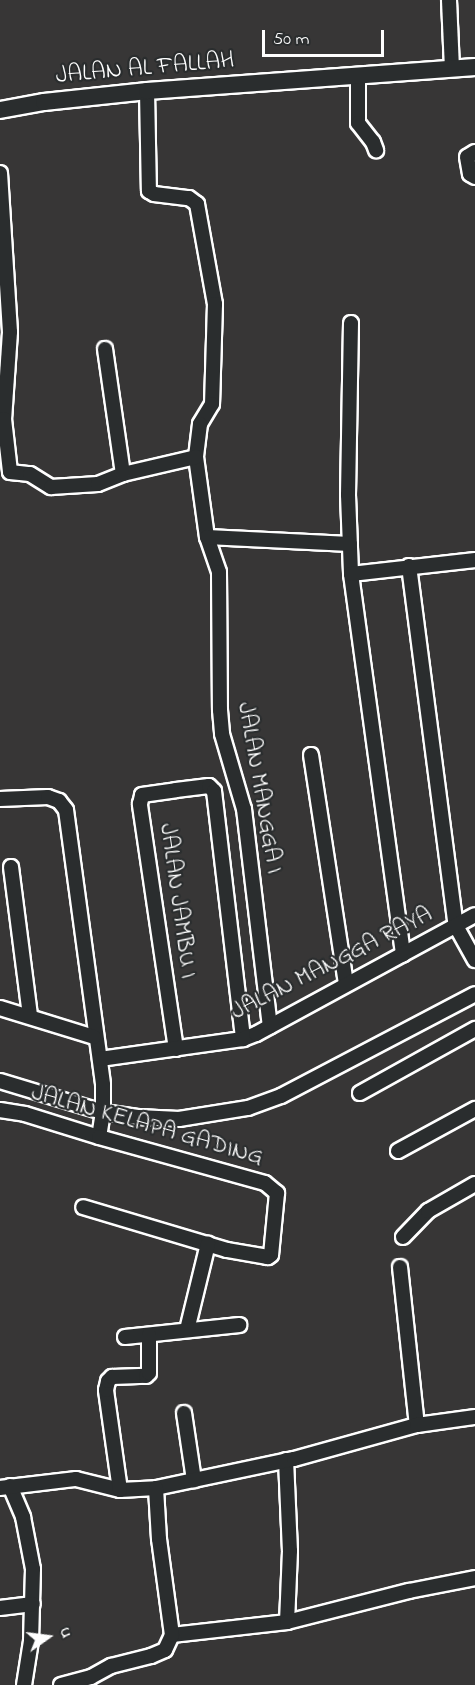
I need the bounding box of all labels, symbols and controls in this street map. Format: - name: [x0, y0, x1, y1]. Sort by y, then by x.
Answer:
- scale bar: [265, 18, 386, 56]
- text: 50 m: [273, 27, 310, 53]
- street label: JALAN AL FALLAH: [55, 47, 235, 91]
- street label: JALAN MANGGA I: [230, 700, 288, 876]
- street label: JALAN JAMBU I: [152, 822, 202, 980]
- street label: JALAN MANGGA RAYA: [227, 901, 437, 1027]
- street label: JALAN KELAPA GADING: [28, 1079, 266, 1173]
- north arrow: [18, 1607, 78, 1667]
- text: U: [53, 1625, 78, 1640]

